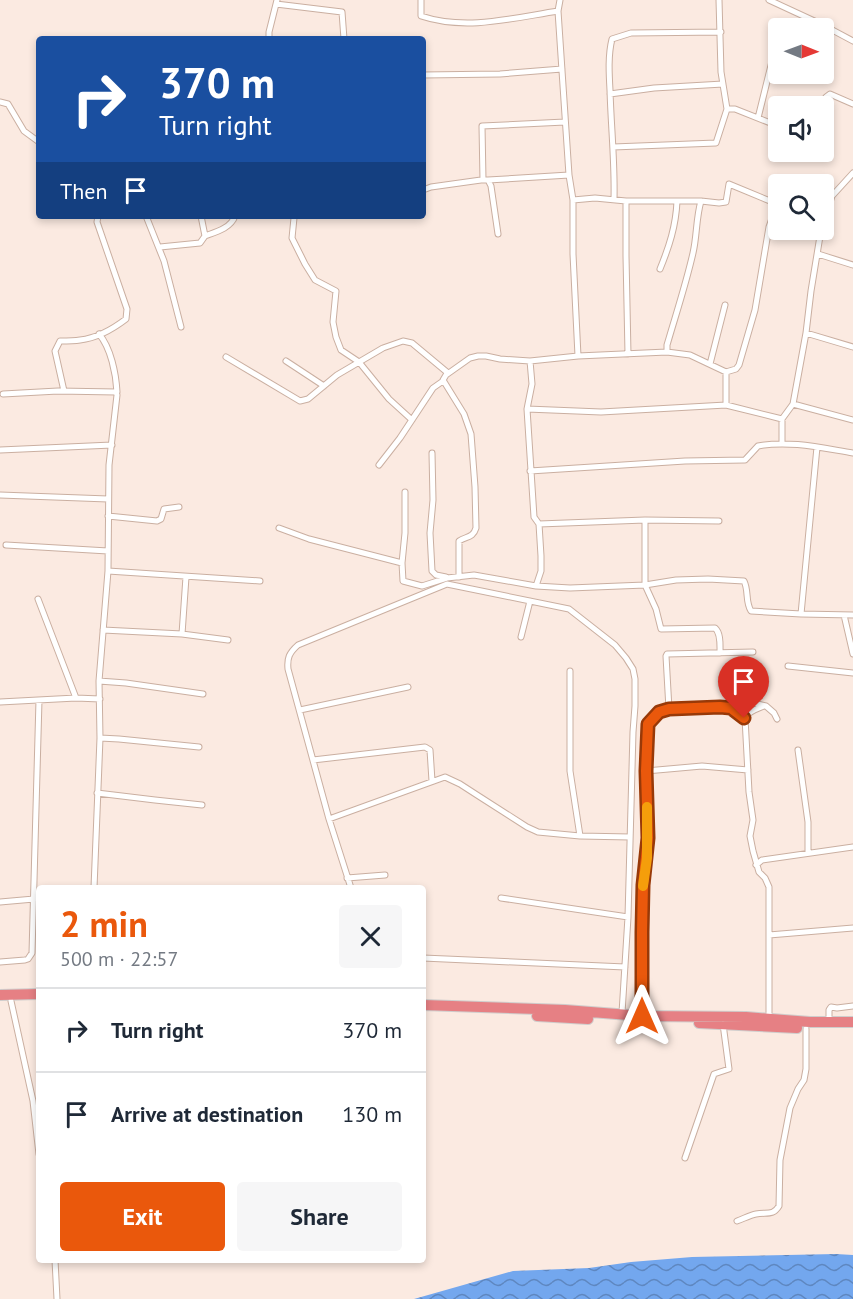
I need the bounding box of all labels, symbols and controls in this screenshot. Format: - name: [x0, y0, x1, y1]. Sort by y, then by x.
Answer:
- north arrow: [768, 18, 834, 84]
- map controls: [768, 18, 834, 240]
- text: 370 m: [159, 55, 275, 110]
- icon: right: [60, 60, 138, 138]
- button: sound: [768, 96, 834, 162]
- text: Turn right: [159, 108, 272, 142]
- icon: arrive: [119, 174, 152, 207]
- button: search: [768, 174, 834, 240]
- text: Then: [60, 177, 107, 205]
- pin: [718, 656, 769, 718]
- icon: arrive: [727, 665, 760, 698]
- text: 2 min: [60, 900, 148, 947]
- button: close: [339, 905, 402, 968]
- text: 500 m · 22:57: [60, 946, 178, 972]
- position arrow: [610, 984, 674, 1048]
- icon: right: [60, 1014, 93, 1047]
- text: Turn right: [111, 1016, 203, 1044]
- text: 370 m: [342, 1016, 402, 1044]
- icon: arrive: [60, 1098, 93, 1131]
- text: Arrive at destination: [111, 1100, 303, 1128]
- text: 130 m: [342, 1100, 402, 1128]
- button: Exit: [60, 1182, 225, 1251]
- button: Share: [237, 1182, 402, 1251]

